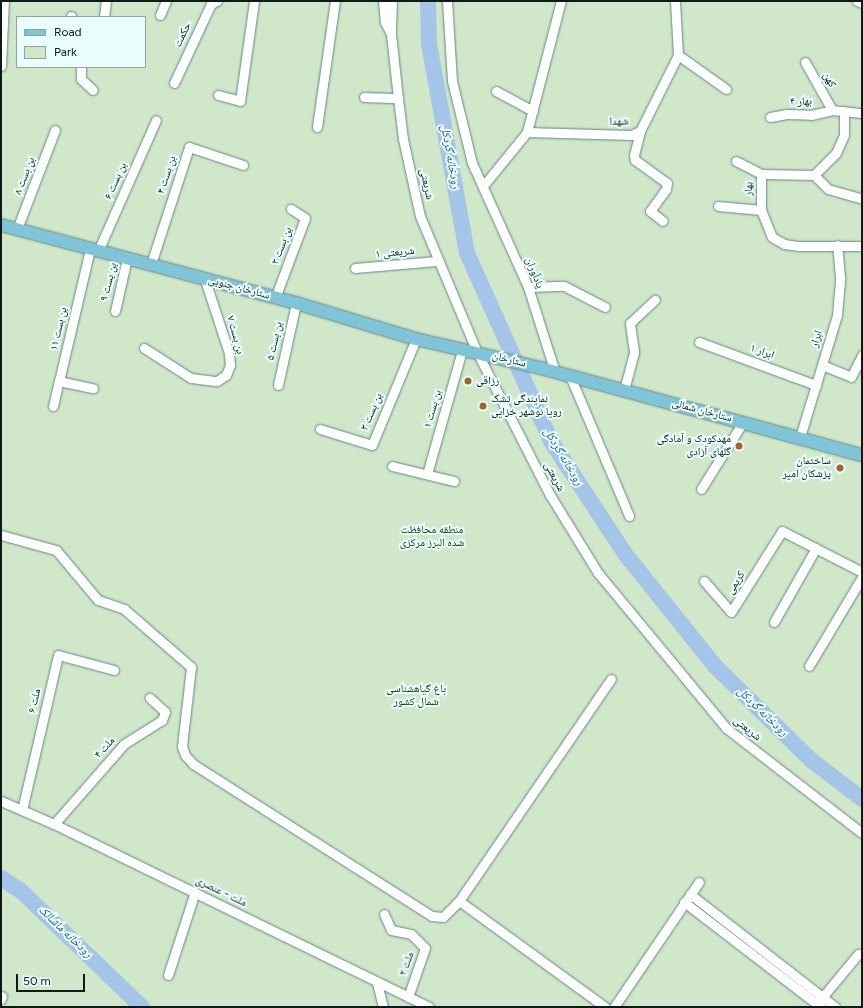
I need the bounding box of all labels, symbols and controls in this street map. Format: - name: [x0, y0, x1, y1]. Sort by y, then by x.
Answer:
- legend: [16, 16, 146, 68]
- street label: حکمت: [172, 21, 194, 49]
- text: Road: [54, 25, 82, 39]
- text: Park: [54, 45, 77, 59]
- street label: کهن: [820, 70, 838, 90]
- street label: بهار ۴: [790, 95, 812, 109]
- street label: شهدا: [609, 115, 629, 129]
- water label: رودخانه گردکل: [437, 124, 463, 190]
- street label: بن بست ۴: [155, 154, 179, 196]
- street label: بن بست ۸: [12, 155, 38, 197]
- street label: بن بست ۶: [102, 160, 130, 202]
- street label: شریعتی: [416, 167, 436, 201]
- street label: بهار: [742, 182, 756, 196]
- street label: بن بست ۲: [269, 225, 295, 267]
- street label: شریعتی ۱: [375, 245, 415, 261]
- street label: یادآوران: [522, 256, 546, 290]
- street label: بن بست ۹: [98, 261, 120, 303]
- street label: ستارخان جنوبی: [207, 273, 271, 303]
- street label: بن بست ۱۱: [48, 306, 70, 352]
- street label: بن بست ۷: [224, 314, 246, 356]
- street label: بن بست ۵: [264, 320, 286, 362]
- street label: ابرار: [808, 329, 826, 349]
- street label: ابرار ۱: [748, 342, 776, 362]
- street label: ستارخان: [491, 349, 527, 371]
- place label: رزاقی: [476, 374, 499, 388]
- marker: رزاقی: [463, 376, 473, 386]
- street label: بن بست ۱: [421, 388, 445, 430]
- street label: بن بست ۳: [358, 391, 386, 433]
- place label: نمایندگی تشک رویا نوشهر خزایی: [491, 393, 562, 419]
- street label: ستارخان شمالی: [671, 397, 733, 425]
- marker: نمایندگی تشک رویا نوشهر خزایی: [478, 401, 488, 411]
- water label: رودخانه گردکل: [540, 426, 586, 488]
- place label: مهدکودک و آمادگی گلهای آزادی: [657, 433, 731, 459]
- marker: مهدکودک و آمادگی گلهای آزادی: [734, 441, 744, 451]
- place label: ساختمان پزشکان امیر: [783, 455, 831, 481]
- street label: شریعتی: [541, 460, 567, 494]
- marker: ساختمان پزشکان امیر: [834, 462, 846, 474]
- park label: منطقه محافظت شده البرز مرکزی: [400, 524, 464, 550]
- street label: کریمی: [724, 569, 748, 597]
- park label: باغ گیاهشناسی شمال کشور: [386, 683, 446, 709]
- water label: رودخانه گردکل: [734, 684, 790, 740]
- street label: ملت ۶: [26, 688, 44, 714]
- street label: شریعتی: [731, 714, 763, 744]
- street label: ملت ۴: [92, 735, 118, 761]
- street label: ملت - عنصری: [193, 874, 249, 910]
- water label: رودخانه ماشالک: [35, 903, 95, 961]
- street label: ملت ۲: [397, 950, 417, 978]
- scale bar: [18, 966, 87, 992]
- text: 50 m: [23, 974, 51, 988]

